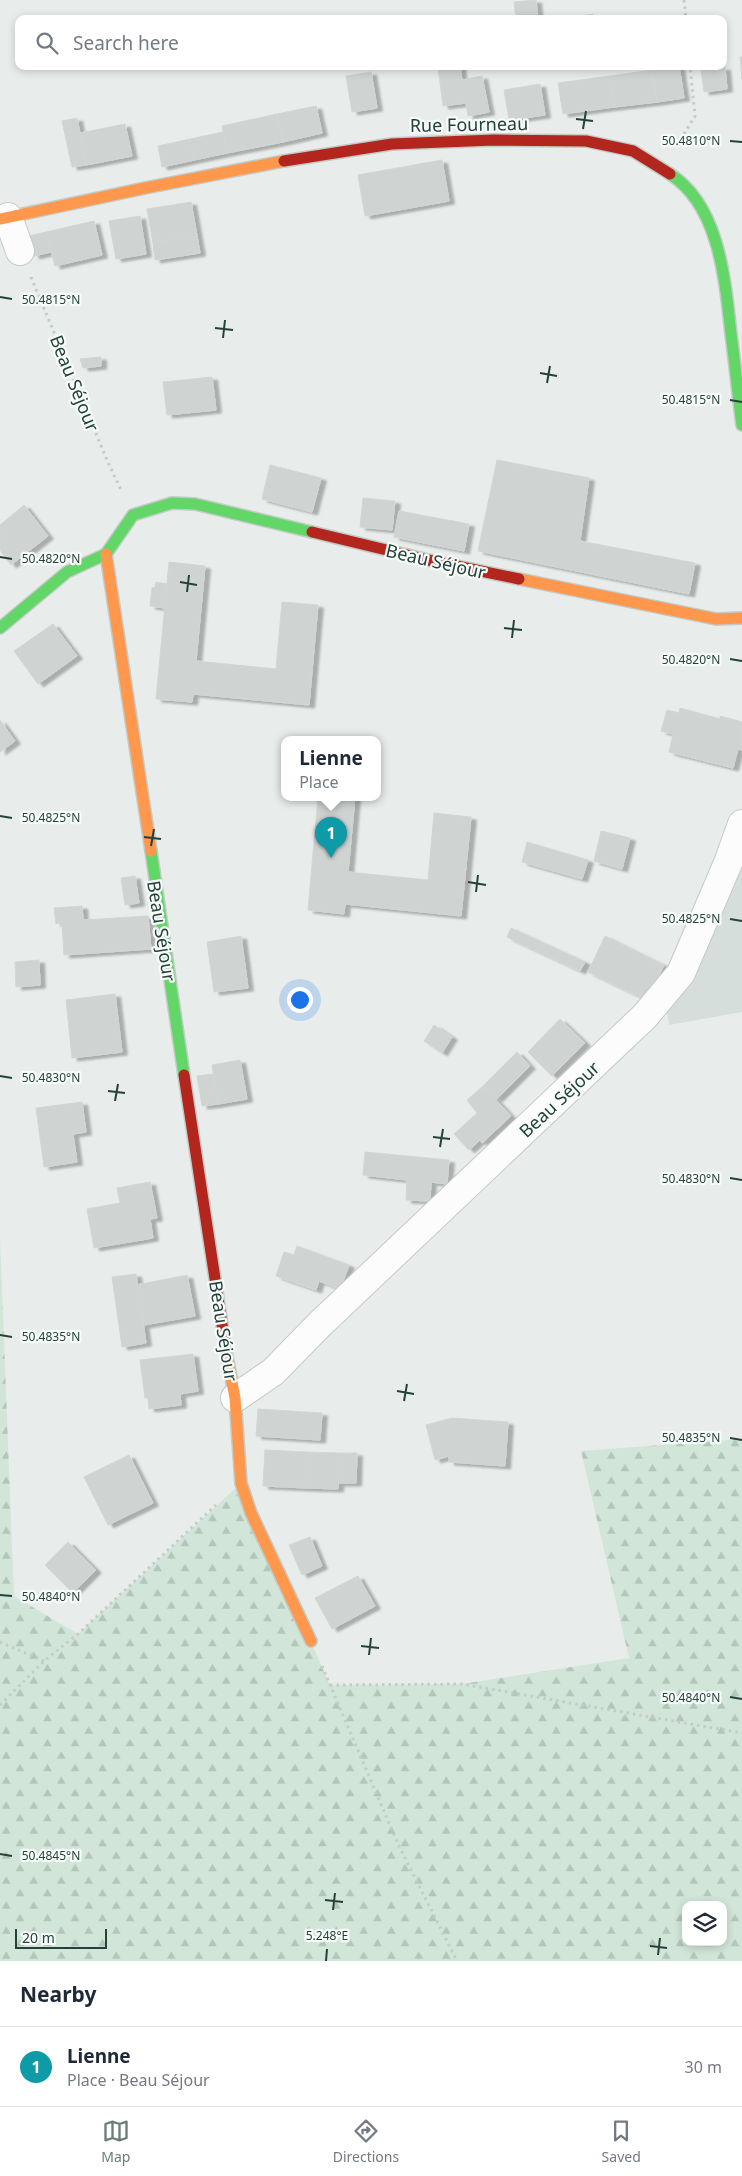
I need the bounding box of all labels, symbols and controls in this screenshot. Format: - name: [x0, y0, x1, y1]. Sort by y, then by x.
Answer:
- search box: [15, 15, 727, 70]
- icon: search: [33, 29, 61, 57]
- text: Search here: [73, 30, 179, 56]
- street label: Rue Fourneau: [410, 111, 528, 137]
- text: 50.4810°N: [662, 132, 720, 149]
- text: 50.4815°N: [22, 291, 80, 308]
- street label: Beau Séjour: [45, 331, 105, 435]
- text: 50.4815°N: [662, 391, 720, 408]
- street label: Beau Séjour: [384, 538, 489, 584]
- text: 50.4820°N: [22, 550, 80, 567]
- text: 50.4820°N: [662, 651, 720, 668]
- popup: [281, 736, 381, 801]
- text: Lienne: [299, 745, 363, 771]
- text: Place: [299, 771, 339, 793]
- text: 50.4825°N: [22, 809, 80, 826]
- pin: 1: [315, 817, 347, 858]
- street label: Beau Séjour: [142, 879, 182, 984]
- text: 50.4825°N: [662, 910, 720, 927]
- your location: [287, 987, 313, 1013]
- street label: Beau Séjour: [514, 1055, 605, 1143]
- text: 50.4830°N: [22, 1069, 80, 1086]
- text: 50.4830°N: [662, 1170, 720, 1187]
- street label: Beau Séjour: [204, 1279, 244, 1384]
- text: 50.4835°N: [22, 1328, 80, 1345]
- text: 50.4835°N: [662, 1429, 720, 1446]
- text: 50.4840°N: [22, 1588, 80, 1605]
- text: 50.4840°N: [662, 1689, 720, 1706]
- text: 50.4845°N: [22, 1847, 80, 1864]
- map controls: [682, 1901, 727, 1946]
- button: layers: [682, 1901, 727, 1946]
- scale bar: [15, 1926, 108, 1949]
- text: 5.248°E: [306, 1927, 348, 1944]
- text: 20 m: [22, 1928, 55, 1947]
- text: Nearby: [20, 1980, 96, 2008]
- text: Lienne: [67, 2043, 131, 2069]
- text: 1: [31, 2056, 41, 2078]
- text: 30 m: [685, 2056, 722, 2078]
- text: Place · Beau Séjour: [67, 2069, 210, 2091]
- tab: Map: [101, 2117, 130, 2166]
- tab: Directions: [333, 2117, 399, 2166]
- tab: Saved: [602, 2117, 641, 2166]

